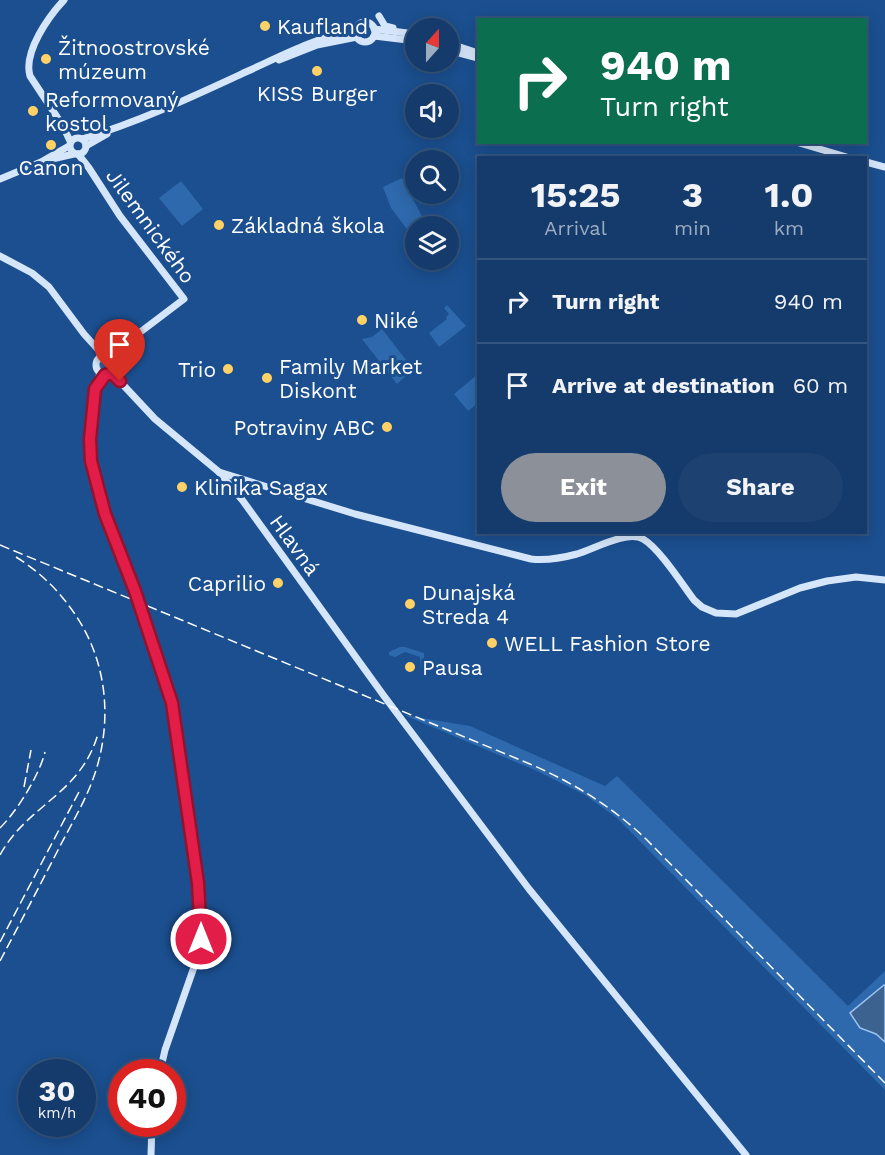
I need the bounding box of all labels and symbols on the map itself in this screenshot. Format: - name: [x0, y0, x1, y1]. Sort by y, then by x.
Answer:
- place label: Kaufland: [277, 14, 368, 39]
- north arrow: [405, 18, 459, 72]
- marker: Kaufland: [258, 19, 272, 33]
- place label: Žitnoostrovské múzeum: [58, 35, 210, 84]
- marker: Žitnoostrovské múzeum: [39, 52, 53, 66]
- marker: KISS Burger: [310, 64, 324, 78]
- place label: KISS Burger: [257, 81, 378, 106]
- place label: Reformovaný kostol: [45, 87, 179, 136]
- marker: Reformovaný kostol: [26, 104, 40, 118]
- marker: Canon: [44, 138, 58, 152]
- place label: Canon: [19, 155, 83, 180]
- street label: Jilemnického: [101, 164, 201, 288]
- place label: Základná škola: [231, 213, 385, 238]
- marker: Základná škola: [212, 218, 226, 232]
- place label: Niké: [374, 308, 419, 333]
- marker: Niké: [355, 313, 369, 327]
- pin: [94, 319, 145, 381]
- place label: Family Market Diskont: [279, 354, 422, 403]
- place label: Trio: [178, 357, 216, 382]
- marker: Trio: [221, 362, 235, 376]
- marker: Family Market Diskont: [260, 371, 274, 385]
- place label: Potraviny ABC: [234, 415, 375, 440]
- marker: Potraviny ABC: [380, 420, 394, 434]
- place label: Klinika Sagax: [194, 475, 328, 500]
- marker: Klinika Sagax: [175, 480, 189, 494]
- street label: Hlavná: [265, 510, 325, 580]
- place label: Caprilio: [188, 571, 266, 596]
- marker: Caprilio: [271, 576, 285, 590]
- place label: Dunajská Streda 4: [422, 580, 515, 629]
- marker: Dunajská Streda 4: [403, 597, 417, 611]
- place label: WELL Fashion Store: [504, 631, 711, 656]
- marker: WELL Fashion Store: [485, 636, 499, 650]
- place label: Pausa: [422, 655, 483, 680]
- marker: Pausa: [403, 660, 417, 674]
- position arrow: [169, 907, 233, 971]
- speed limit sign: 40: [108, 1059, 186, 1137]

